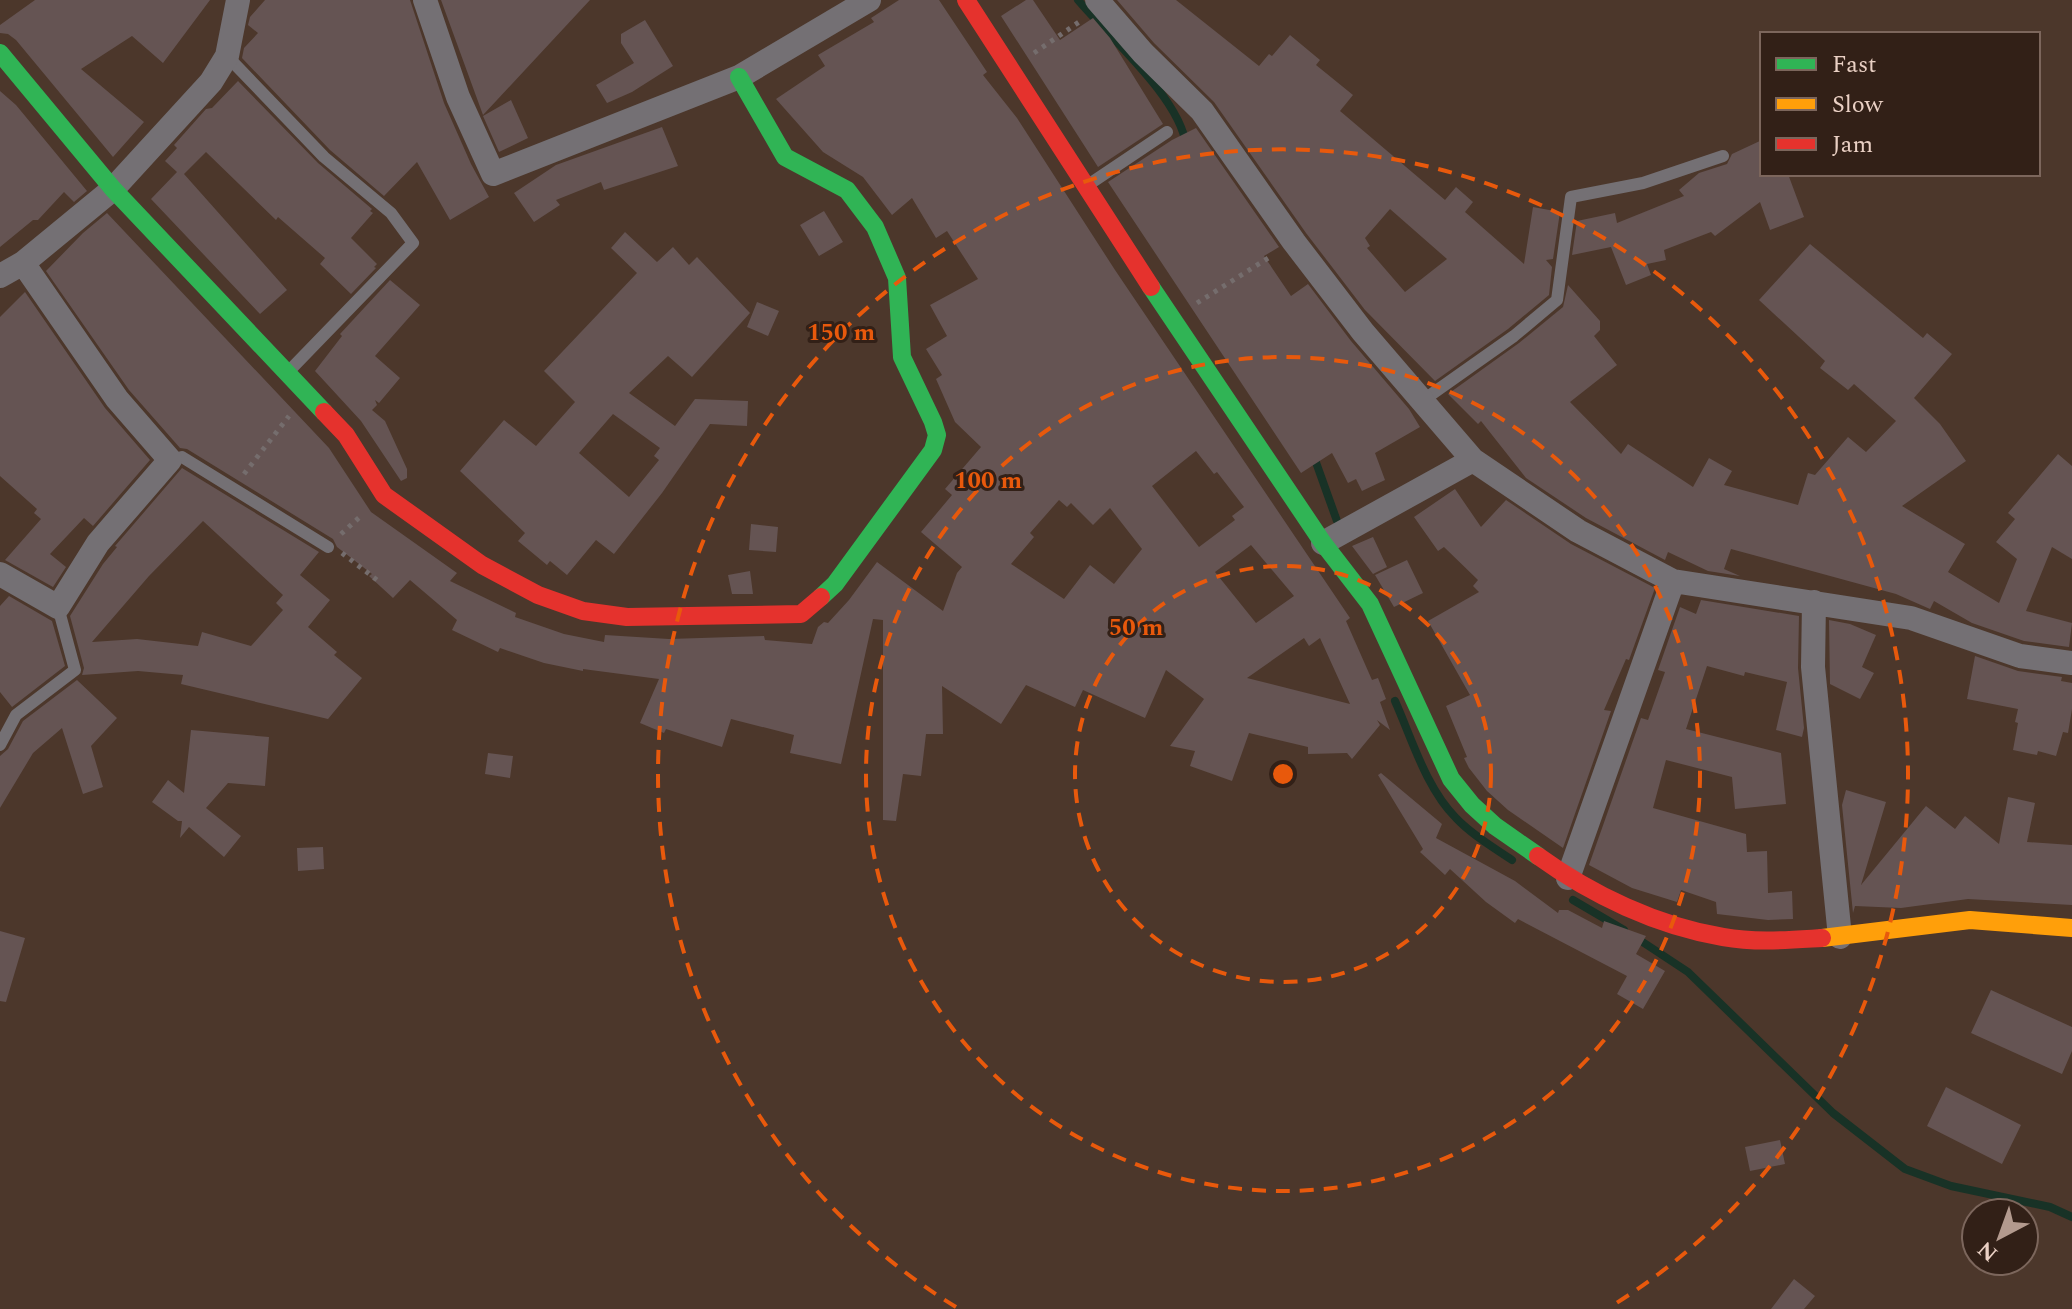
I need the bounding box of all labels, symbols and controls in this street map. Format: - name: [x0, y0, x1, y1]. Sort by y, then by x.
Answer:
- legend: [1760, 32, 2040, 176]
- text: Fast: [1832, 47, 1877, 83]
- text: Slow: [1832, 87, 1884, 123]
- text: Jam: [1832, 127, 1873, 163]
- text: 150 m: [807, 315, 875, 351]
- text: 100 m: [954, 463, 1022, 499]
- text: 50 m: [1109, 610, 1164, 646]
- centre of rings: [1269, 760, 1297, 788]
- north arrow: [1960, 1197, 2040, 1277]
- text: N: [1970, 1233, 2005, 1269]

